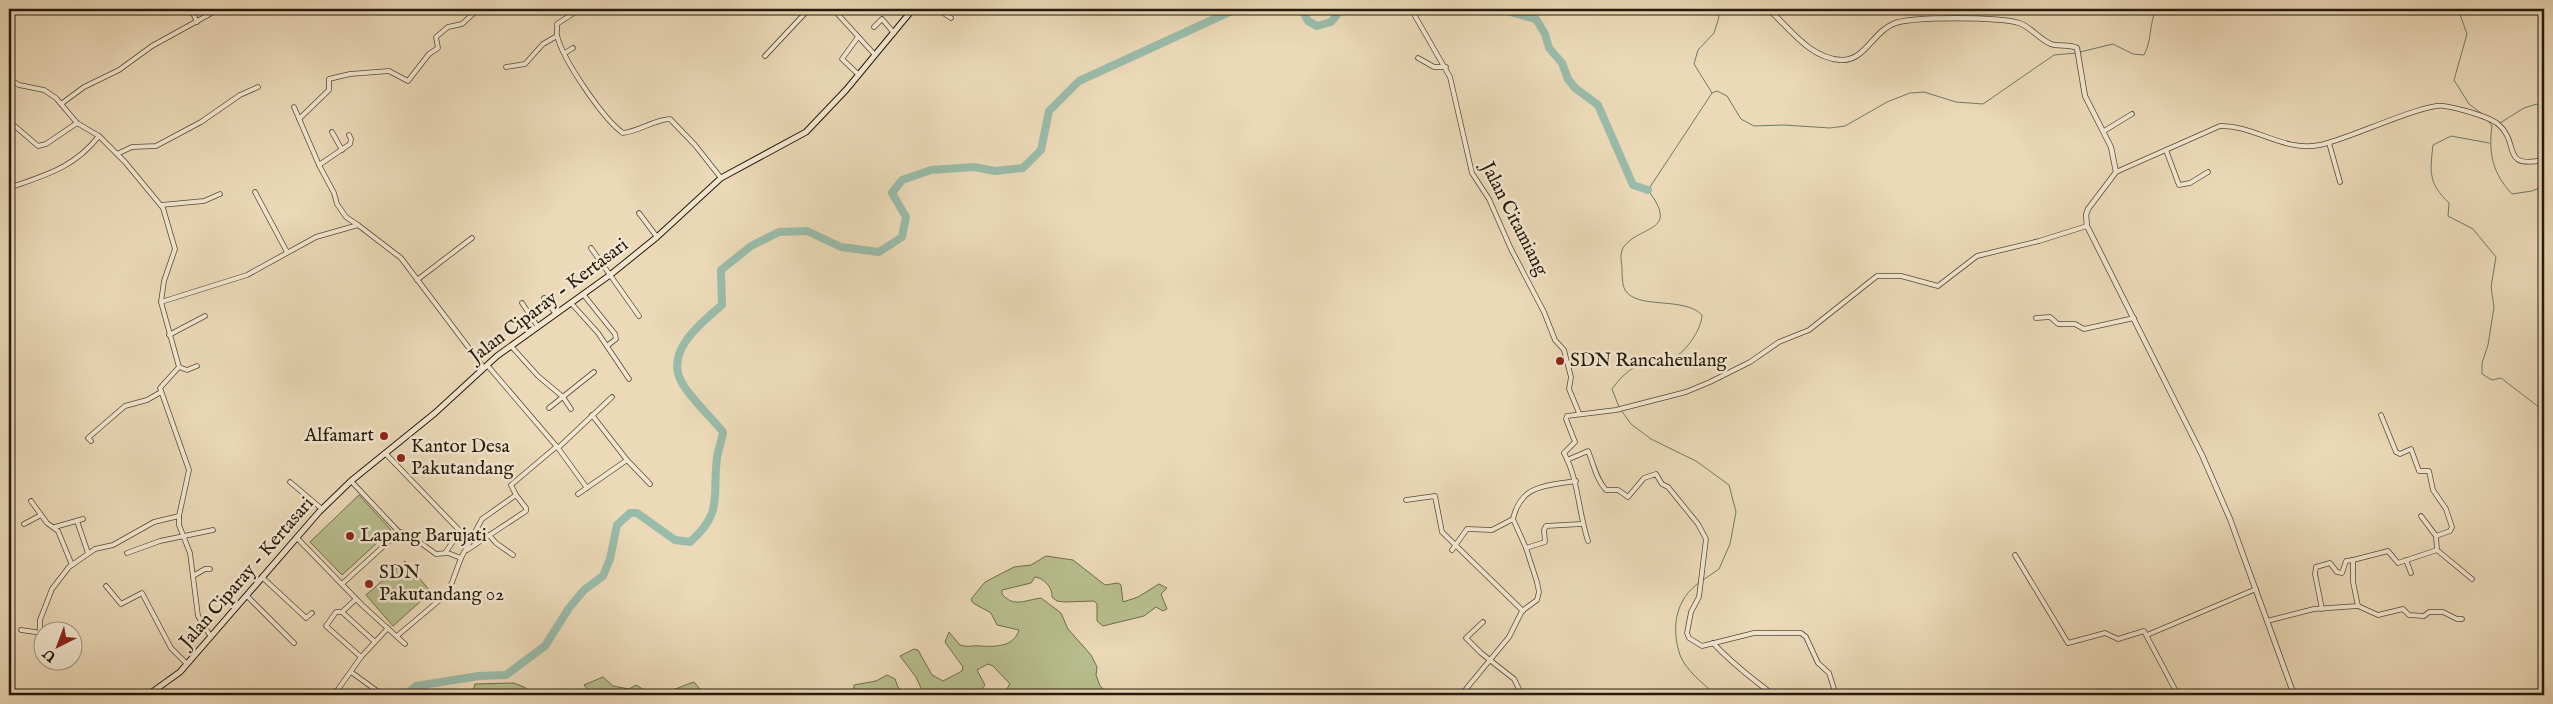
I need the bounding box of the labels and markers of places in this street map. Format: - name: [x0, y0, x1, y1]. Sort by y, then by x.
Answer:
- place label: SDN Rancaheulang: [1570, 349, 1727, 373]
- marker: SDN Rancaheulang: [1554, 355, 1566, 367]
- place label: Alfamart: [303, 424, 374, 448]
- marker: Alfamart: [378, 430, 390, 442]
- place label: Kantor Desa Pakutandang: [411, 435, 514, 481]
- marker: Kantor Desa Pakutandang: [395, 452, 407, 464]
- place label: Lapang Barujati: [360, 524, 487, 548]
- marker: Lapang Barujati: [344, 530, 356, 542]
- place label: SDN Pakutandang 02: [379, 561, 504, 607]
- marker: SDN Pakutandang 02: [363, 578, 375, 590]

